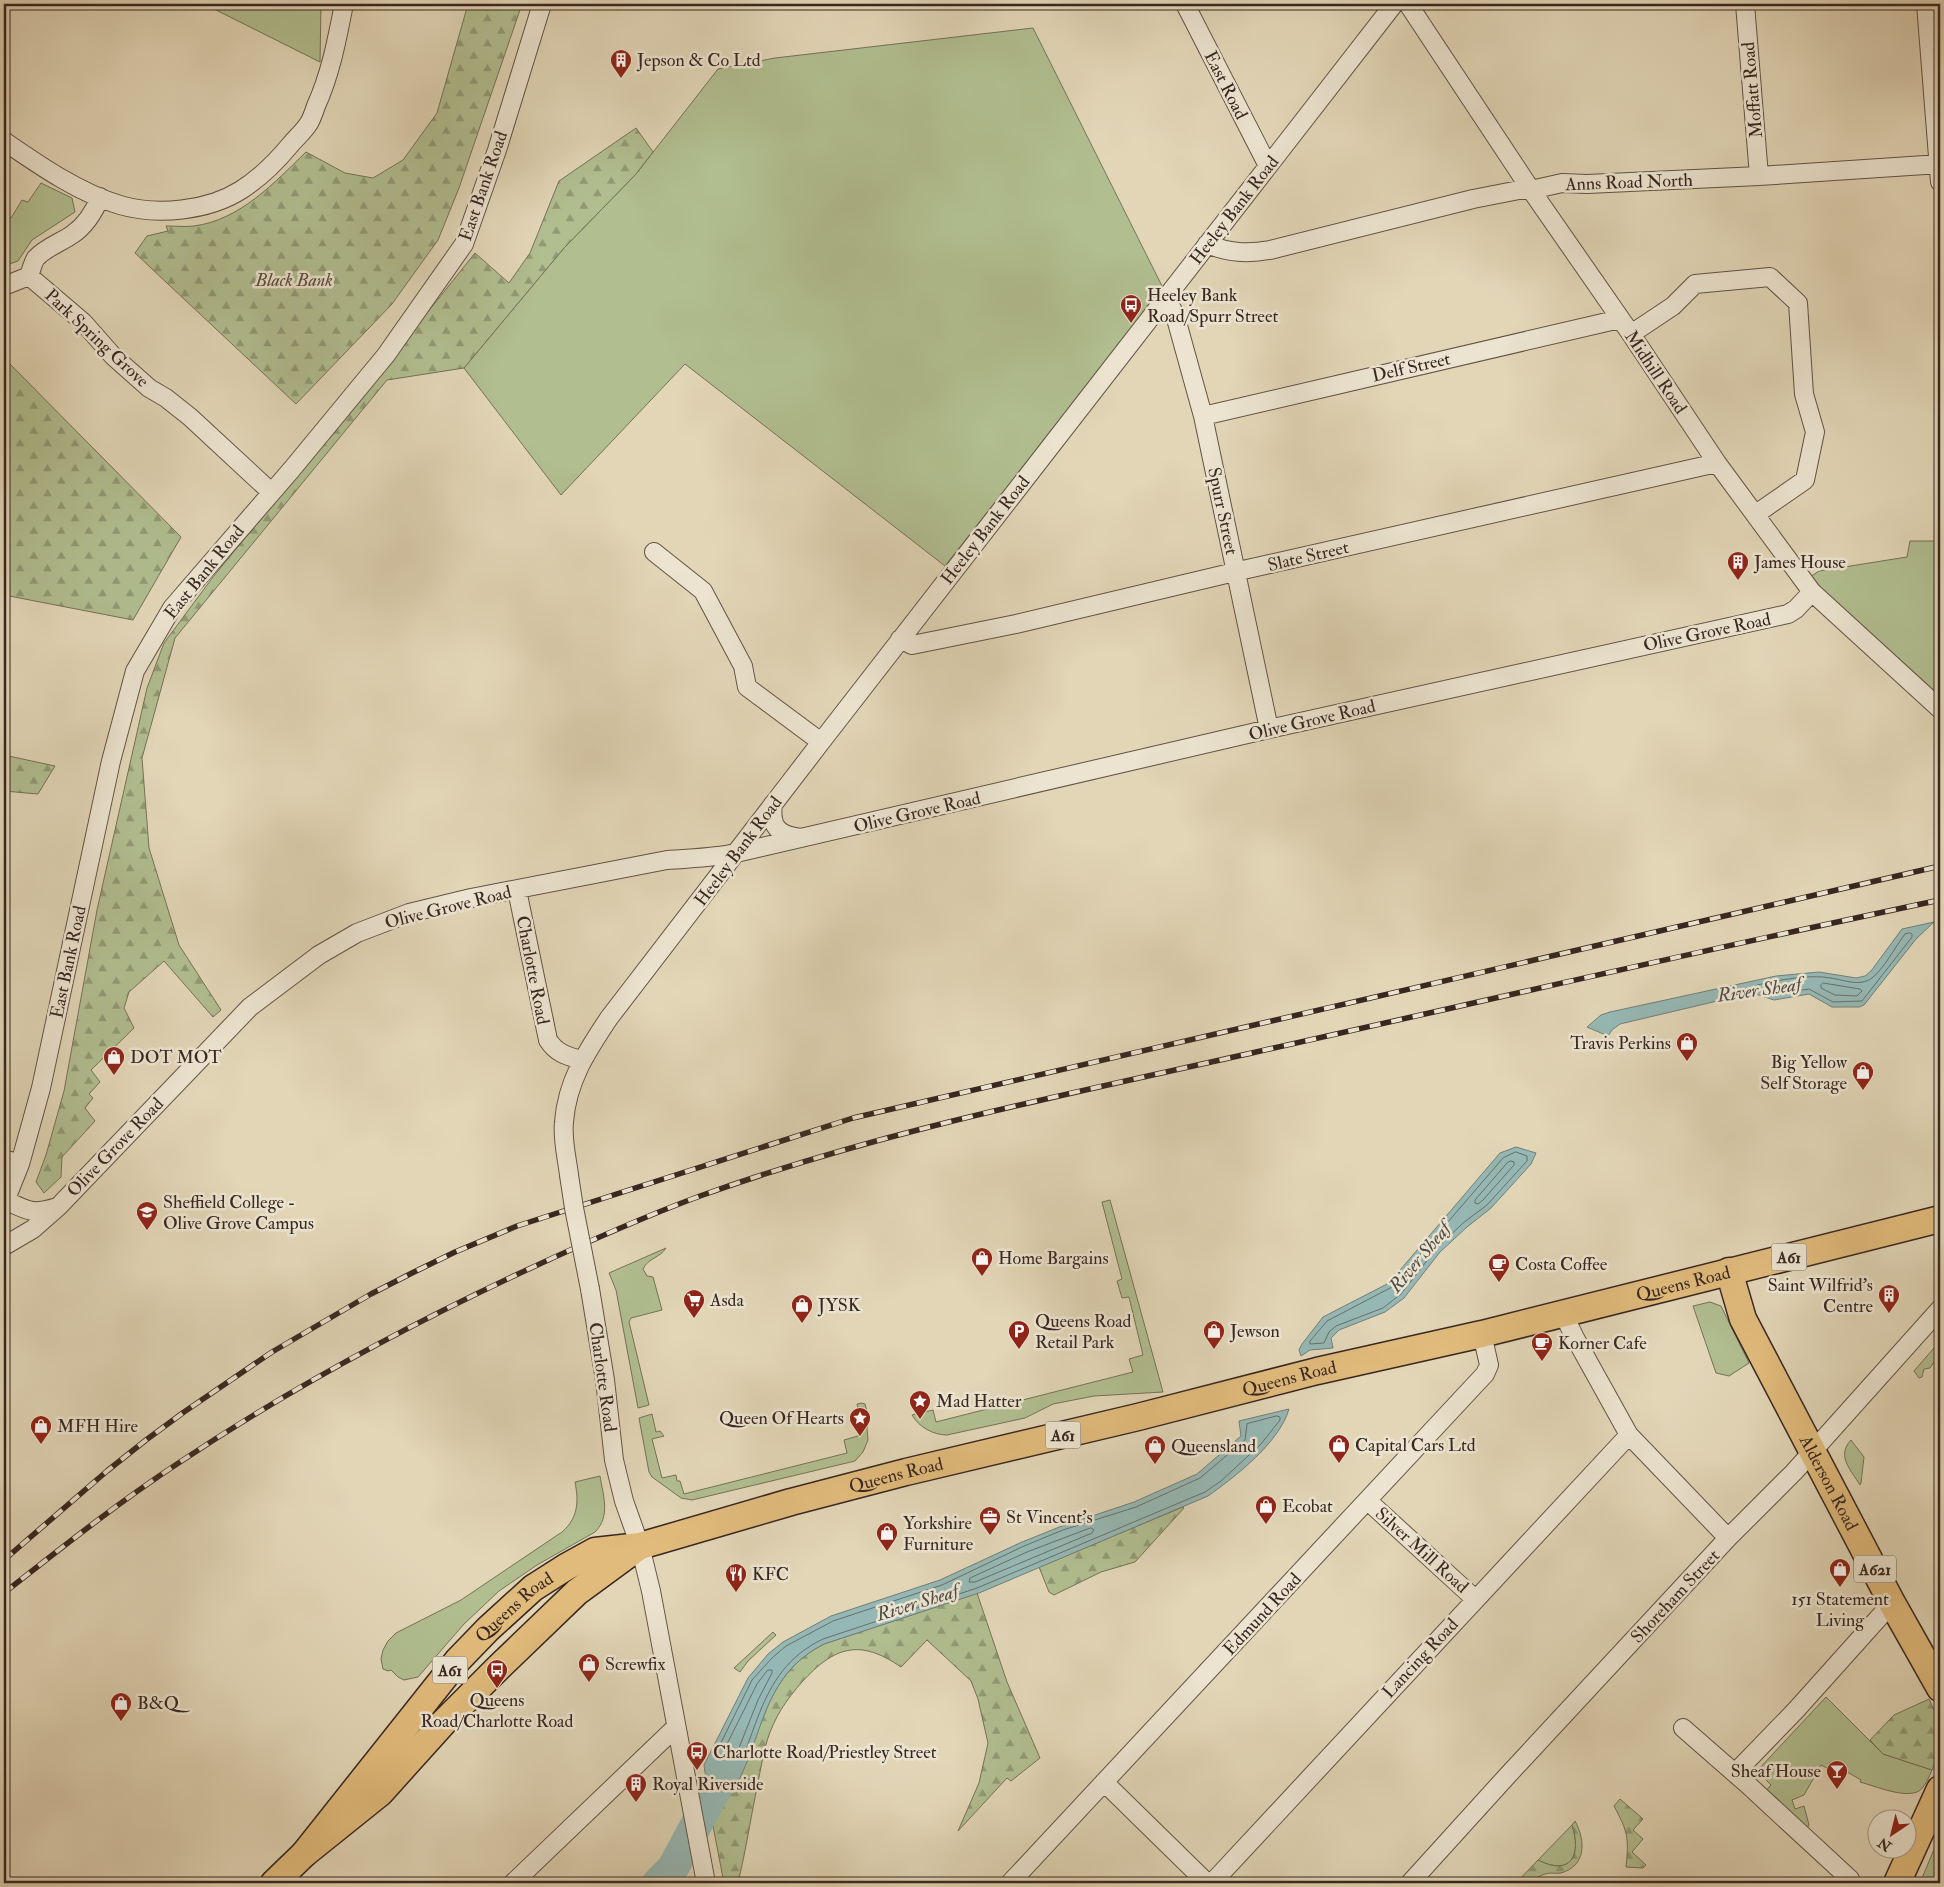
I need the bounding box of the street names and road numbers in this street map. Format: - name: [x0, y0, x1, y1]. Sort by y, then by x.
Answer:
- street label: Moffatt Road: [1737, 41, 1768, 139]
- street label: East Road: [1199, 47, 1253, 123]
- street label: East Bank Road: [454, 128, 513, 244]
- street label: Heeley Bank Road: [1185, 151, 1284, 269]
- street label: Anns Road North: [1564, 169, 1694, 196]
- street label: Park Spring Grove: [40, 284, 154, 393]
- street label: Midhill Road: [1619, 326, 1692, 419]
- street label: Delf Street: [1370, 347, 1453, 388]
- street label: Spurr Street: [1202, 465, 1243, 557]
- street label: Heeley Bank Road: [936, 471, 1035, 589]
- street label: East Bank Road: [159, 520, 249, 624]
- street label: Slate Street: [1265, 536, 1351, 577]
- street label: Olive Grove Road: [1641, 608, 1773, 657]
- street label: Olive Grove Road: [1246, 695, 1378, 746]
- street label: Olive Grove Road: [851, 787, 983, 838]
- street label: Heeley Bank Road: [690, 792, 787, 911]
- street label: Olive Grove Road: [382, 881, 514, 934]
- street label: East Bank Road: [45, 903, 92, 1021]
- street label: Charlotte Road: [511, 914, 554, 1027]
- street label: Olive Grove Road: [62, 1093, 169, 1202]
- road number: A61: [1772, 1244, 1806, 1270]
- street label: Queens Road: [1634, 1261, 1733, 1307]
- street label: Charlotte Road: [583, 1321, 622, 1433]
- street label: Queens Road: [1240, 1356, 1339, 1402]
- road number: A61: [1046, 1422, 1080, 1448]
- street label: Alderson Road: [1794, 1430, 1863, 1535]
- street label: Queens Road: [847, 1453, 946, 1498]
- street label: Silver Mill Road: [1370, 1502, 1473, 1598]
- street label: Shoreham Street: [1626, 1544, 1725, 1648]
- road number: A621: [1854, 1556, 1896, 1582]
- street label: Queens Road: [470, 1567, 558, 1647]
- street label: Edmund Road: [1218, 1568, 1306, 1660]
- street label: Lancing Road: [1377, 1613, 1463, 1703]
- road number: A61: [432, 1656, 468, 1684]

